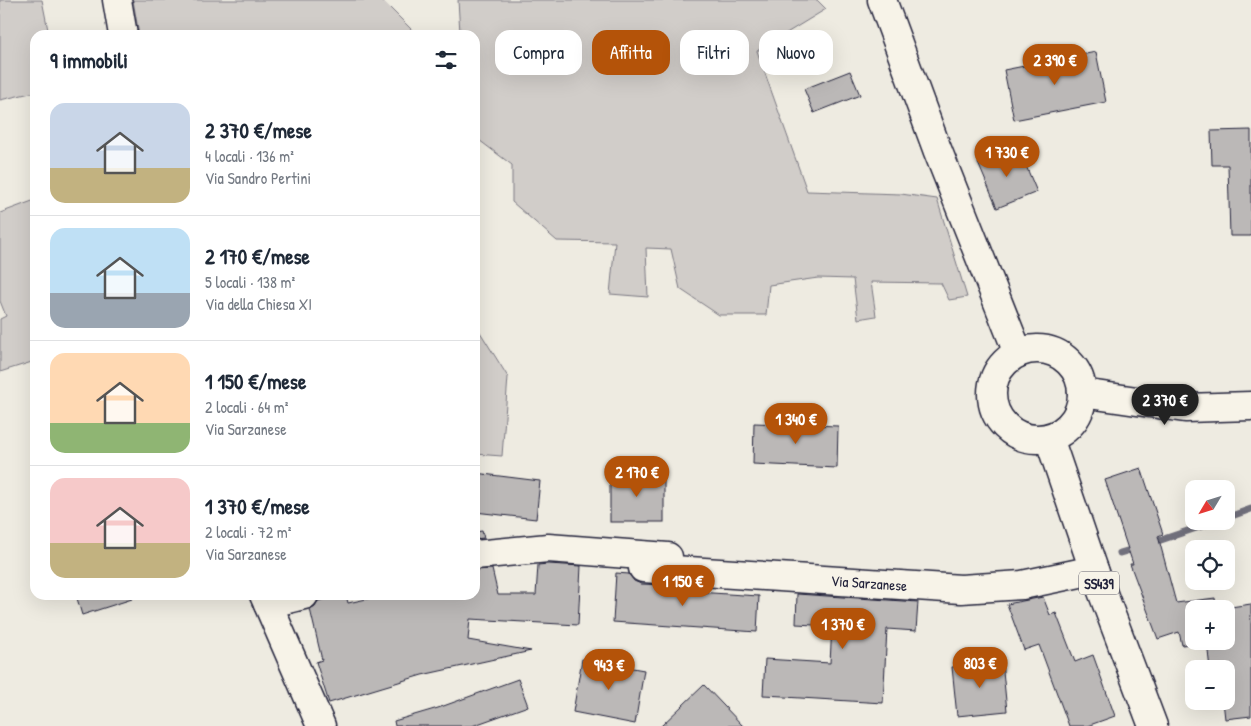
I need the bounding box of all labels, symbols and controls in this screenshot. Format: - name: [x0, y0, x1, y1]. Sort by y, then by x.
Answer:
- chip: Compra: [495, 30, 582, 75]
- chip: Affitta: [592, 30, 670, 75]
- chip: Filtri: [680, 30, 749, 75]
- chip: Nuovo: [759, 30, 833, 75]
- pin: 2 390 €: [1009, 44, 1101, 86]
- text: 9 immobili: [50, 46, 128, 75]
- icon: filters: [432, 46, 460, 74]
- text: 2 390 €: [1034, 49, 1076, 71]
- text: 2 370 €/mese: [205, 116, 312, 145]
- icon: home: [90, 123, 150, 183]
- pin: 1 730 €: [961, 136, 1053, 178]
- text: 1 730 €: [985, 141, 1029, 163]
- text: 4 locali · 136 m²: [205, 145, 294, 167]
- text: Via Sandro Pertini: [205, 167, 311, 189]
- text: 2 170 €/mese: [205, 242, 310, 271]
- icon: home: [90, 248, 150, 308]
- text: 5 locali · 138 m²: [205, 271, 295, 293]
- text: Via della Chiesa XI: [205, 293, 312, 315]
- text: 1 150 €/mese: [205, 367, 306, 396]
- icon: home: [90, 373, 150, 433]
- pin: 2 370 €: [1119, 384, 1211, 426]
- text: 2 370 €: [1143, 389, 1187, 411]
- text: 2 locali · 64 m²: [205, 396, 288, 418]
- pin: 1 340 €: [750, 402, 842, 445]
- text: 1 340 €: [775, 408, 817, 430]
- text: Via Sarzanese: [205, 418, 287, 440]
- pin: 2 170 €: [591, 456, 683, 498]
- text: 2 170 €: [615, 461, 659, 483]
- north arrow: [1185, 480, 1235, 530]
- map controls: [1185, 480, 1235, 710]
- text: 1 370 €/mese: [205, 492, 310, 521]
- icon: home: [90, 498, 150, 558]
- text: 2 locali · 72 m²: [205, 521, 291, 543]
- button: locate: [1185, 540, 1235, 590]
- text: Via Sarzanese: [205, 543, 287, 565]
- pin: 1 150 €: [637, 564, 729, 607]
- text: 1 150 €: [663, 570, 703, 592]
- street label: Via Sarzanese: [830, 570, 908, 596]
- road number: SS439: [1079, 572, 1119, 594]
- button: +: [1185, 600, 1235, 650]
- pin: 1 370 €: [797, 608, 889, 650]
- text: 1 370 €: [821, 613, 865, 635]
- pin: 803 €: [945, 646, 1015, 689]
- pin: 943 €: [574, 648, 644, 691]
- text: 803 €: [964, 652, 996, 674]
- text: 943 €: [594, 654, 624, 676]
- button: −: [1185, 660, 1235, 710]

